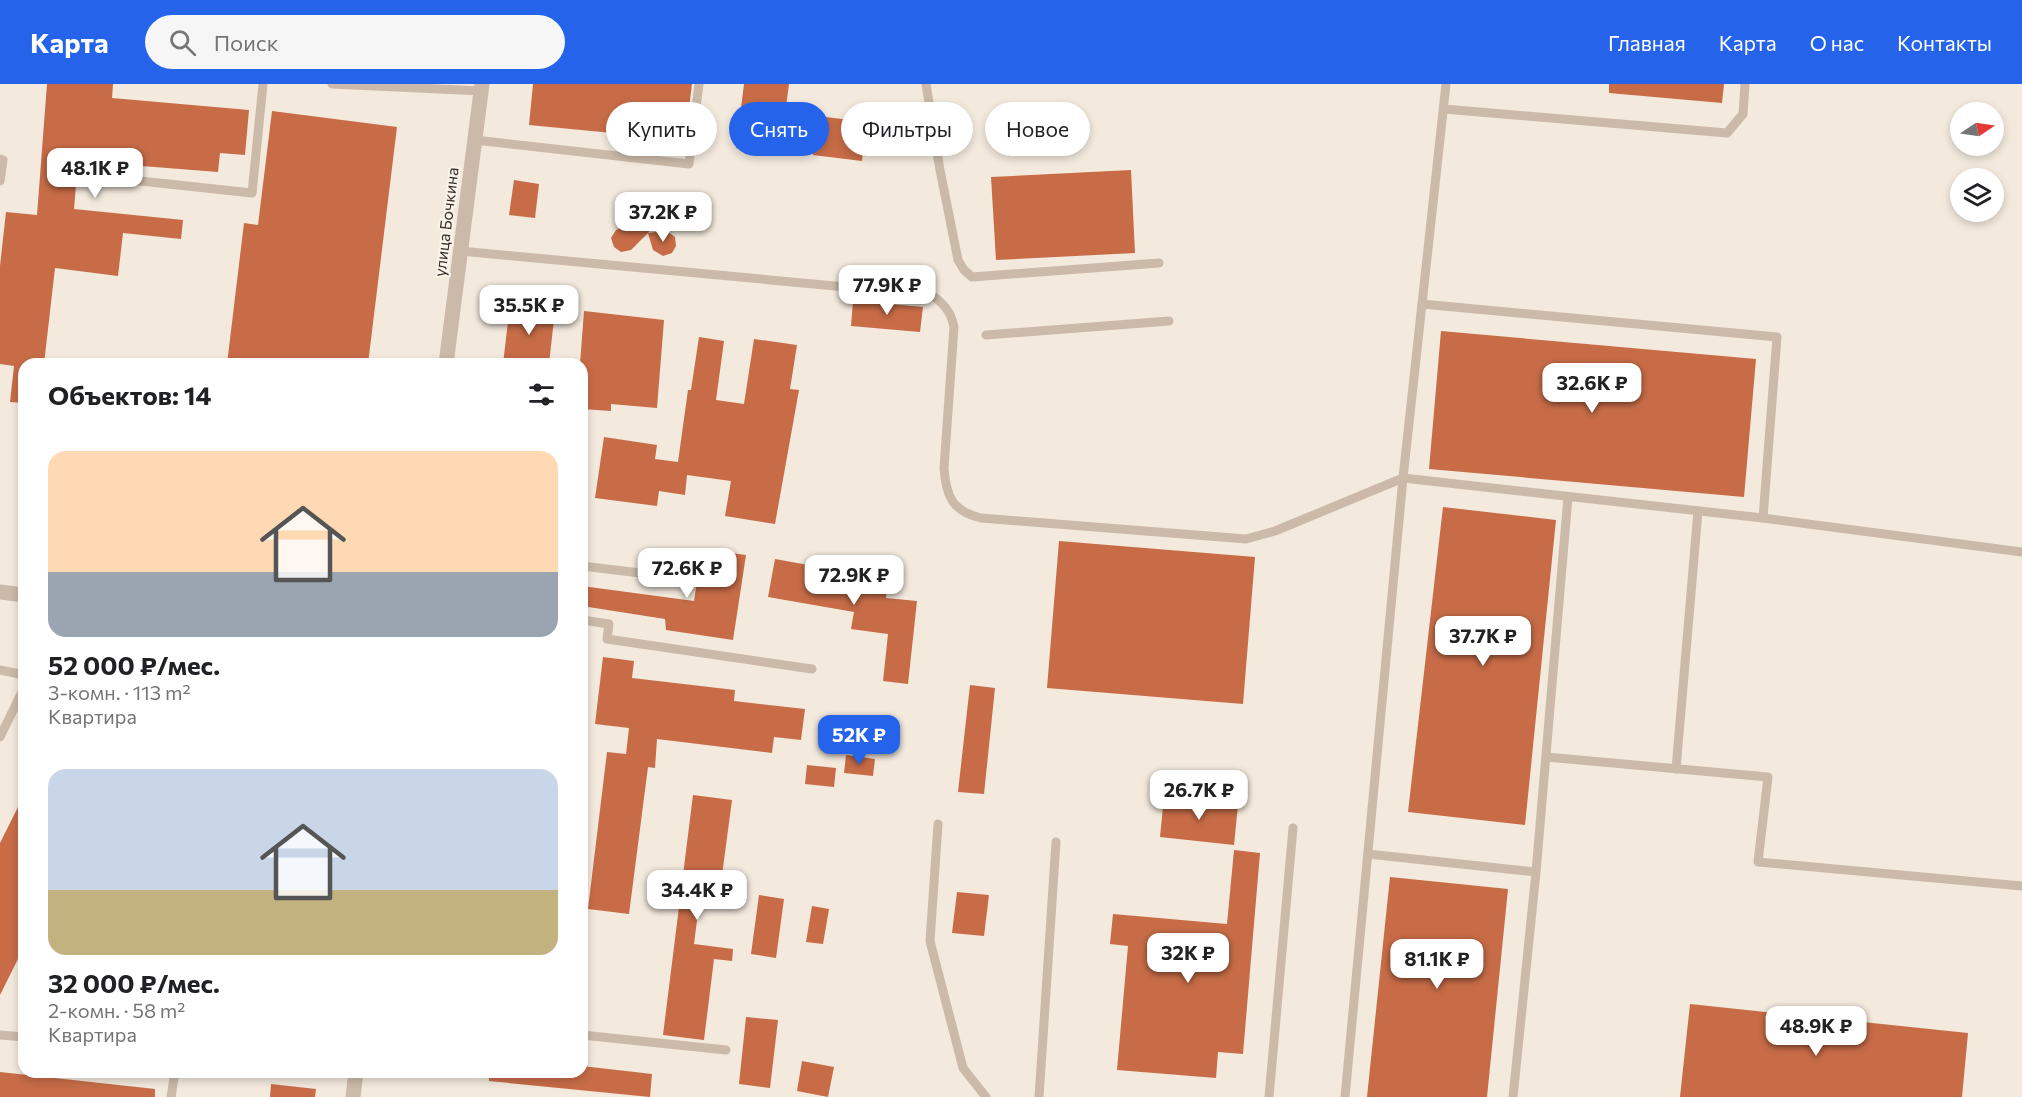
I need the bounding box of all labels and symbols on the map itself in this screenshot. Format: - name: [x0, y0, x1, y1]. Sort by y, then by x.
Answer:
- north arrow: [1950, 102, 2004, 156]
- pin: 48.1K ₽: [40, 148, 150, 199]
- street label: улица Бочкина: [429, 166, 462, 278]
- pin: 37.2K ₽: [608, 192, 718, 243]
- pin: 77.9K ₽: [832, 265, 942, 316]
- pin: 35.5K ₽: [474, 285, 584, 336]
- pin: 32.6K ₽: [1537, 363, 1647, 414]
- pin: 72.6K ₽: [632, 548, 742, 599]
- pin: 72.9K ₽: [799, 555, 909, 606]
- pin: 37.7K ₽: [1428, 616, 1538, 667]
- pin: 52K ₽: [817, 715, 901, 766]
- pin: 26.7K ₽: [1144, 770, 1254, 821]
- pin: 34.4K ₽: [642, 870, 752, 921]
- pin: 32K ₽: [1146, 933, 1230, 984]
- pin: 81.1K ₽: [1382, 939, 1492, 990]
- pin: 48.9K ₽: [1761, 1006, 1871, 1057]

